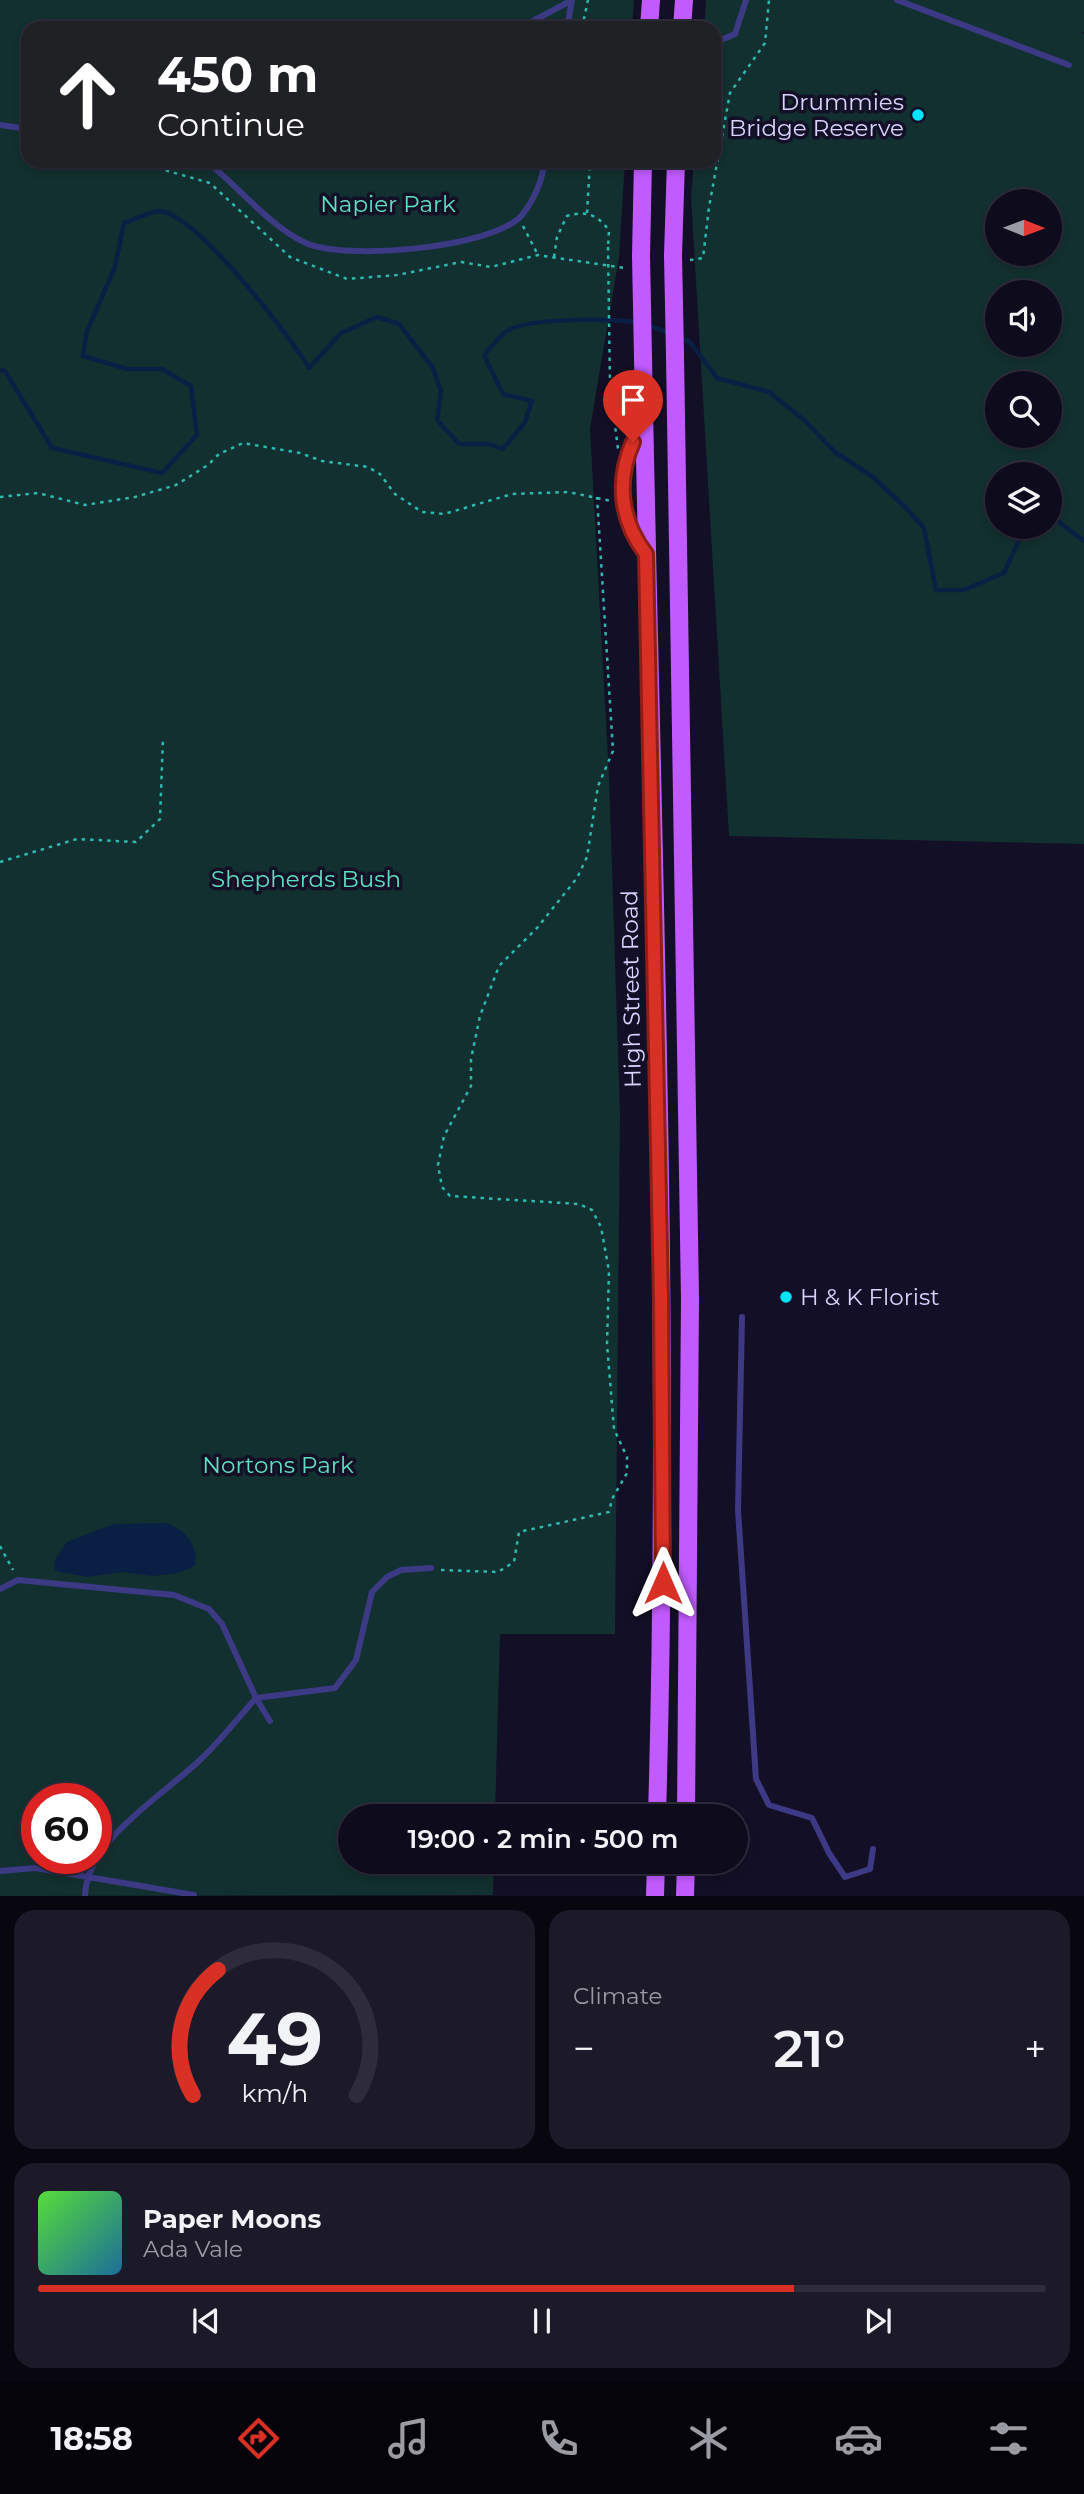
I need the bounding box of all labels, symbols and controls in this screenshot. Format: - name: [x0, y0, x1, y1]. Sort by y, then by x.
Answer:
- text: 450 m: [157, 45, 318, 104]
- icon: ahead: [42, 49, 133, 140]
- place label: Drummies Bridge Reserve: [729, 88, 904, 142]
- text: Continue: [157, 105, 305, 144]
- marker: Drummies Bridge Reserve: [910, 107, 926, 123]
- north arrow: [985, 189, 1062, 266]
- map controls: [985, 189, 1062, 539]
- park label: Napier Park: [320, 190, 456, 218]
- button: sound: [985, 280, 1062, 357]
- pin: [603, 370, 663, 442]
- button: search: [985, 371, 1062, 448]
- icon: arrive: [614, 381, 652, 419]
- button: layers: [985, 462, 1062, 539]
- park label: Shepherds Bush: [211, 865, 401, 893]
- street label: High Street Road: [615, 890, 647, 1088]
- place label: H & K Florist: [800, 1283, 939, 1311]
- marker: H & K Florist: [778, 1289, 794, 1305]
- park label: Nortons Park: [202, 1451, 354, 1479]
- position arrow: [626, 1546, 700, 1620]
- speed limit sign: 60: [21, 1783, 112, 1874]
- text: 19:00 · 2 min · 500 m: [408, 1823, 678, 1855]
- text: Climate: [573, 1982, 662, 2010]
- text: 49: [226, 1996, 323, 2084]
- text: 21°: [774, 2017, 845, 2080]
- text: −: [573, 2025, 595, 2072]
- text: +: [1024, 2025, 1046, 2072]
- text: km/h: [241, 2078, 308, 2108]
- text: Paper Moons: [143, 2203, 321, 2235]
- text: Ada Vale: [143, 2235, 243, 2263]
- icon: previous: [187, 2302, 225, 2340]
- icon: pause: [523, 2302, 561, 2340]
- icon: next: [859, 2302, 897, 2340]
- icon: directions: [234, 2414, 283, 2463]
- icon: music: [384, 2414, 433, 2463]
- icon: phone: [534, 2414, 583, 2463]
- icon: climate: [684, 2414, 733, 2463]
- icon: car: [834, 2414, 883, 2463]
- icon: filters: [984, 2414, 1033, 2463]
- text: 18:58: [51, 2419, 133, 2458]

